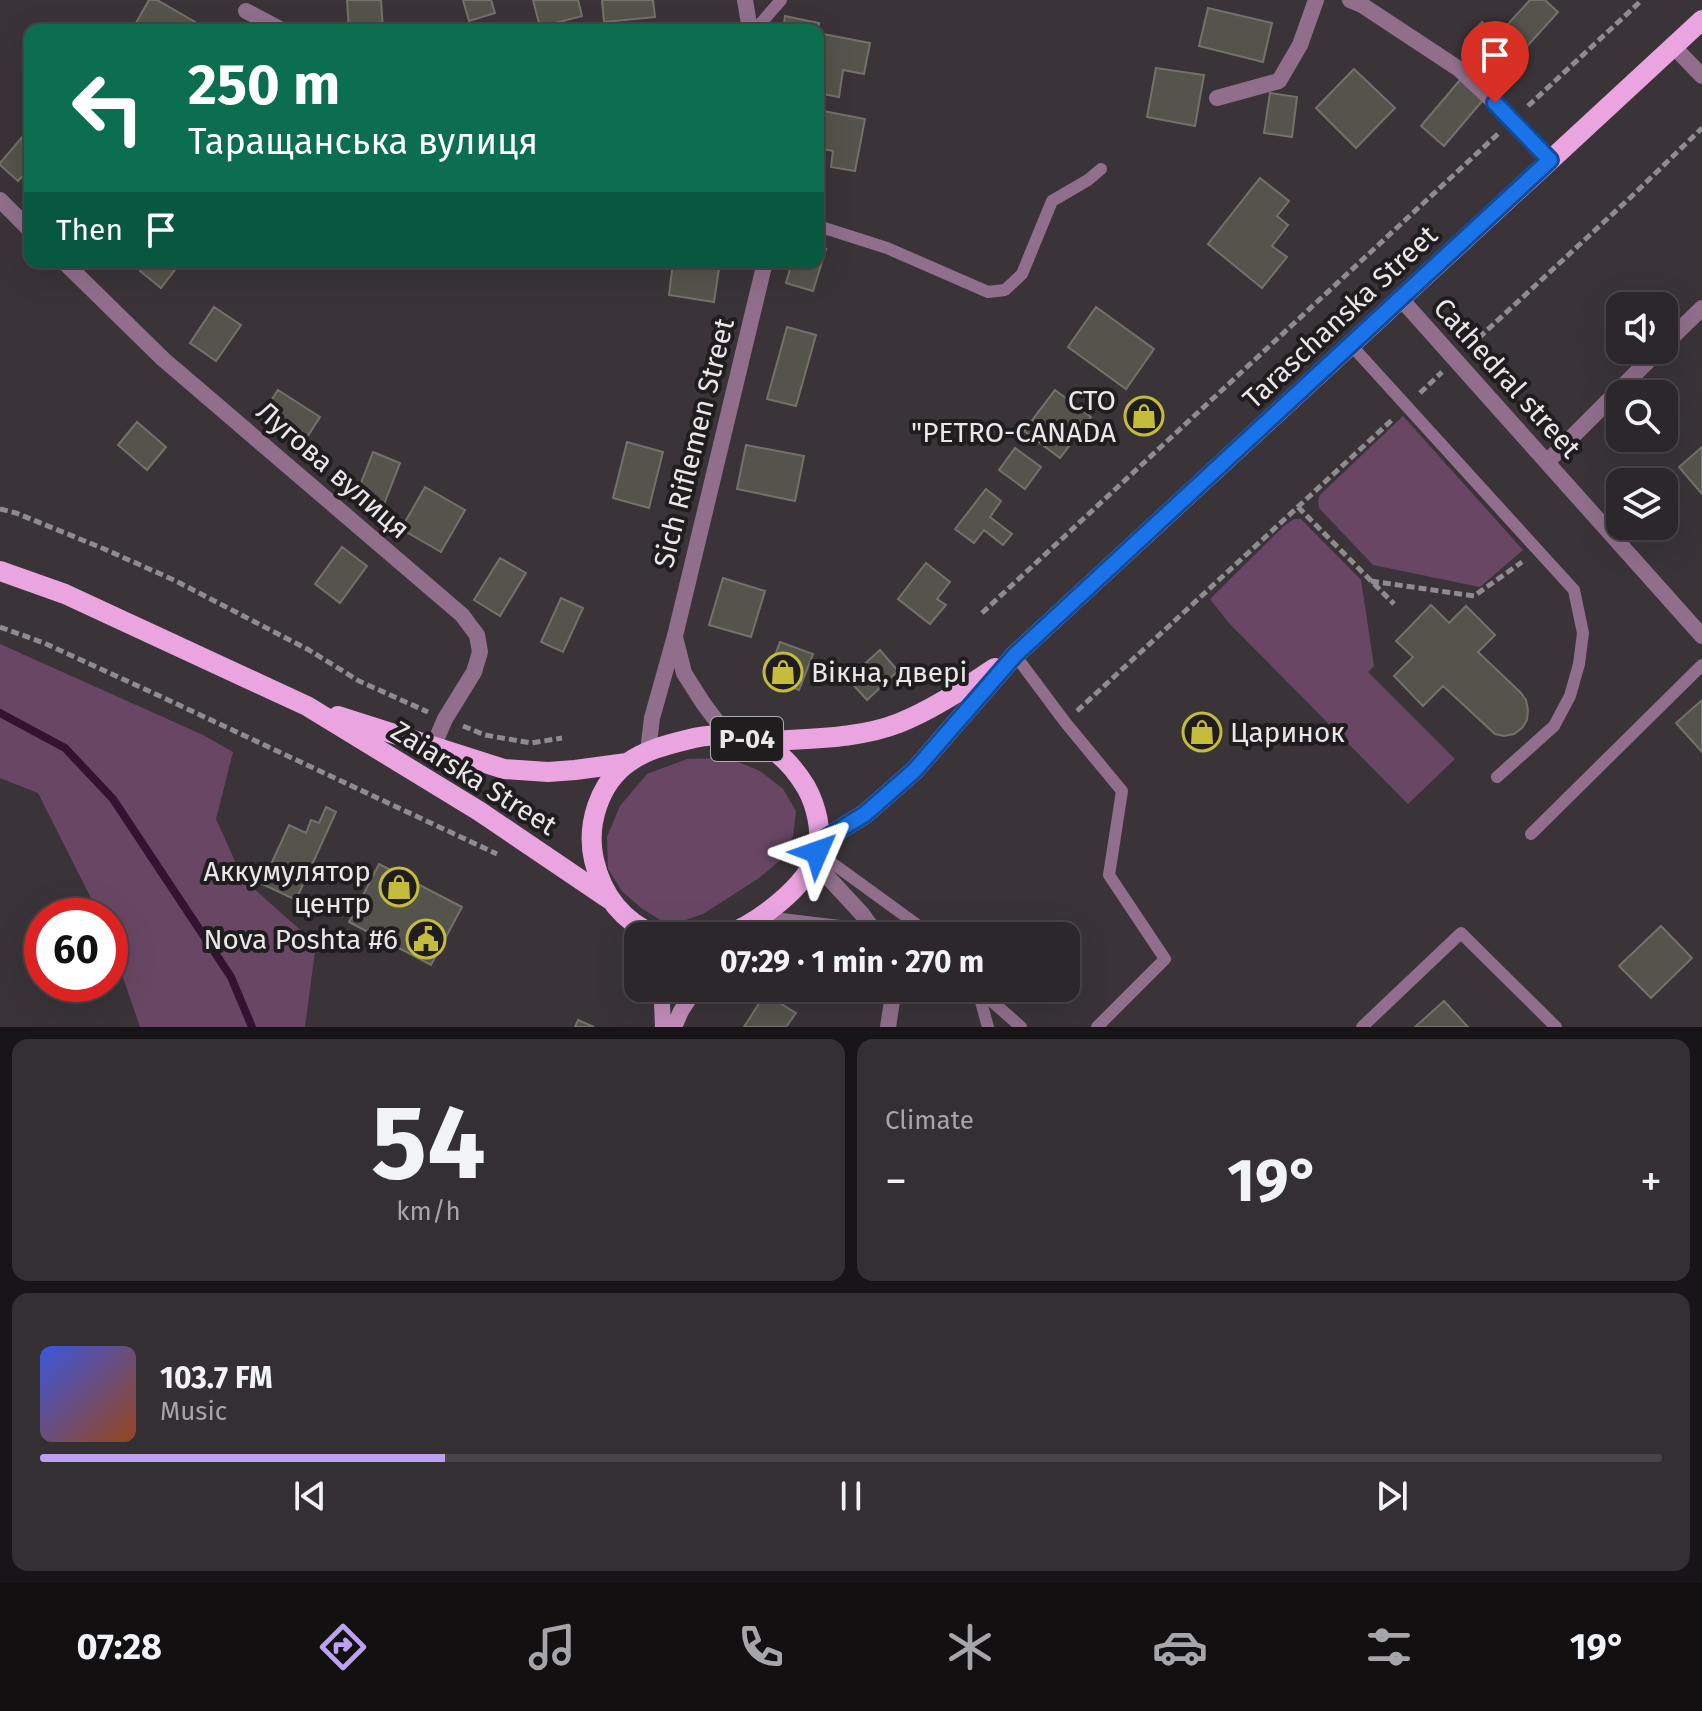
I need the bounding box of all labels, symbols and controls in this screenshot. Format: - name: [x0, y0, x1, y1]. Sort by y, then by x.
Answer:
- pin: [1461, 21, 1529, 103]
- icon: arrive: [1473, 33, 1517, 77]
- text: 250 m: [188, 52, 340, 119]
- icon: left: [56, 56, 160, 160]
- text: Таращанська вулиця: [188, 120, 538, 164]
- icon: arrive: [139, 208, 183, 252]
- text: Then: [56, 212, 123, 248]
- street label: Taraschanska Street: [1236, 218, 1444, 415]
- street label: Cathedral street: [1427, 291, 1588, 465]
- map controls: [1606, 292, 1678, 540]
- button: sound: [1606, 292, 1678, 364]
- street label: Sich Riflemen Street: [647, 314, 741, 571]
- button: search: [1606, 380, 1678, 452]
- place label: СТО "PETRO-CANADA: [911, 384, 1116, 449]
- street label: Лугова вулиця: [250, 395, 416, 545]
- shop icon: СТО "PETRO-CANADA: [1123, 395, 1165, 437]
- button: layers: [1606, 468, 1678, 540]
- shop icon: Вікна, двері: [762, 651, 804, 693]
- place label: Вікна, двері: [811, 656, 968, 689]
- shop icon: Царинок: [1181, 711, 1223, 753]
- street label: Zaiarska Street: [385, 714, 563, 842]
- place label: Царинок: [1230, 716, 1345, 749]
- road number: Р-04: [711, 717, 783, 761]
- position arrow: [775, 810, 859, 894]
- place label: Аккумулятор центр: [204, 855, 371, 920]
- shop icon: Аккумулятор центр: [378, 866, 420, 908]
- speed limit sign: 60: [24, 898, 128, 1002]
- public building icon: Nova Poshta #6: [405, 918, 447, 960]
- place label: Nova Poshta #6: [203, 923, 398, 956]
- text: 07:29 · 1 min · 270 m: [720, 944, 984, 980]
- text: 54: [371, 1081, 486, 1206]
- text: Climate: [885, 1105, 974, 1136]
- text: 19°: [1227, 1145, 1320, 1217]
- text: −: [885, 1155, 907, 1208]
- text: +: [1640, 1155, 1662, 1208]
- text: km/h: [396, 1196, 461, 1227]
- text: 103.7 FM: [160, 1360, 273, 1396]
- text: Music: [160, 1396, 227, 1427]
- icon: previous: [288, 1474, 332, 1518]
- icon: pause: [829, 1474, 873, 1518]
- icon: next: [1370, 1474, 1414, 1518]
- icon: directions: [315, 1619, 371, 1675]
- icon: music: [524, 1619, 580, 1675]
- icon: phone: [733, 1619, 789, 1675]
- icon: climate: [942, 1619, 998, 1675]
- icon: car: [1152, 1619, 1208, 1675]
- icon: filters: [1361, 1619, 1417, 1675]
- text: 07:28: [77, 1625, 162, 1669]
- text: 19°: [1570, 1625, 1625, 1669]

